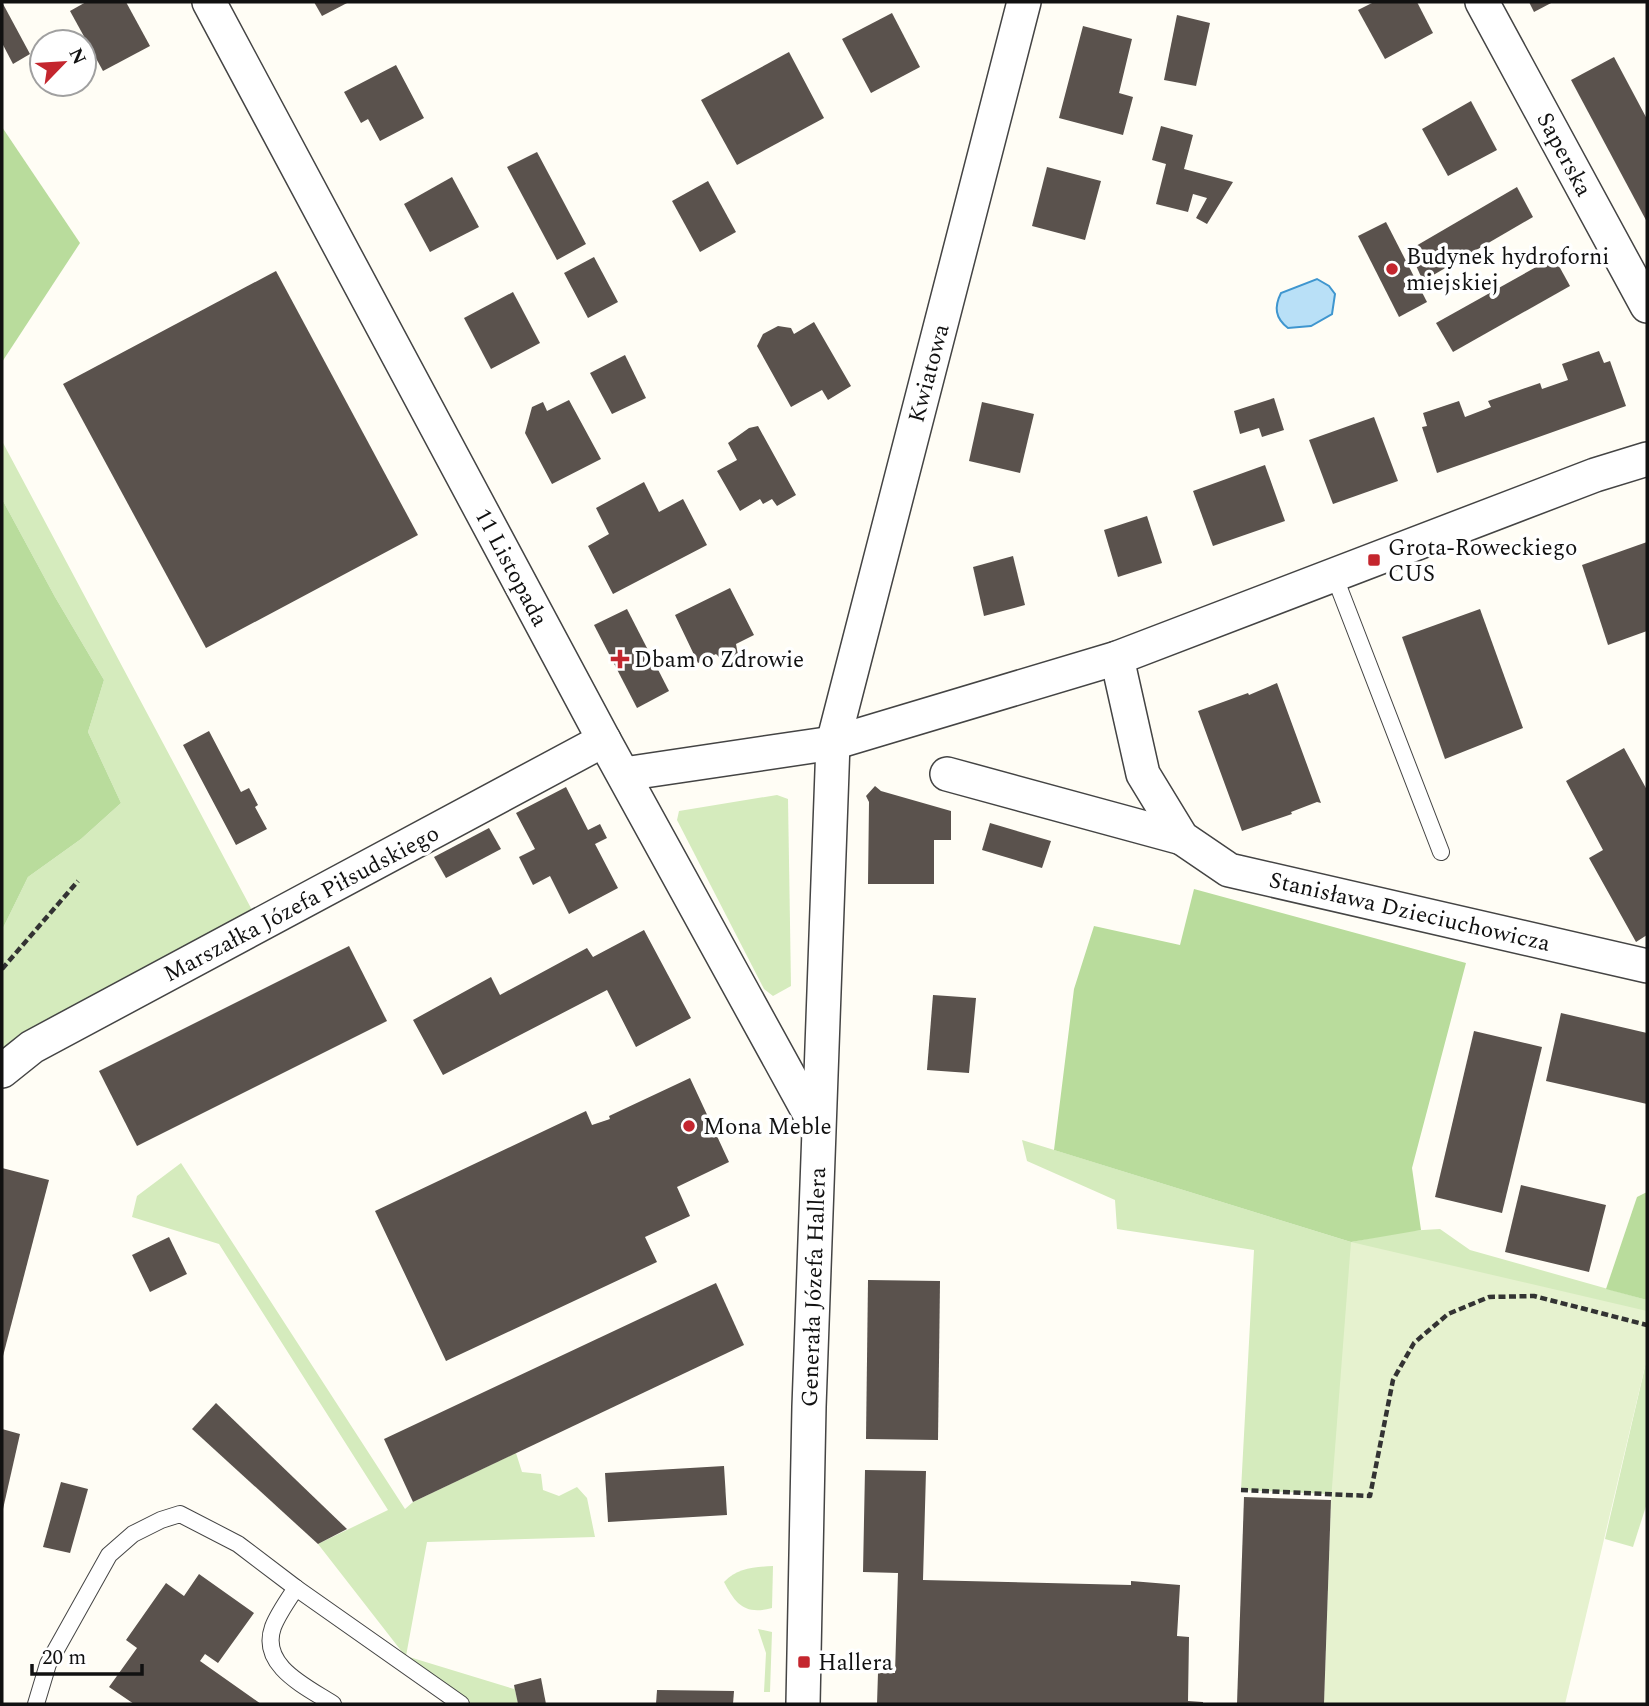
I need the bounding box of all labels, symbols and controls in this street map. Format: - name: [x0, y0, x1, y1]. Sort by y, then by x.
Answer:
- north arrow: [28, 28, 98, 98]
- text: N: [61, 43, 93, 70]
- street label: Saperska: [1527, 106, 1600, 203]
- place label: Budynek hydroforni miejskiej: [1406, 240, 1610, 301]
- marker: Budynek hydroforni miejskiej: [1384, 261, 1400, 277]
- street label: Kwiatowa: [899, 320, 959, 427]
- street label: 11 Listopada: [465, 502, 556, 633]
- place label: Grota-Roweckiego CUS: [1388, 531, 1577, 592]
- marker: Grota-Roweckiego CUS: [1366, 552, 1382, 568]
- place label: Dbam o Zdrowie: [634, 643, 804, 678]
- marker: Dbam o Zdrowie: [612, 651, 628, 667]
- street label: Marszałka Józefa Piłsudskiego: [158, 817, 446, 992]
- street label: Stanisława Dzieciuchowicza: [1266, 863, 1554, 962]
- place label: Mona Meble: [703, 1110, 832, 1145]
- marker: Mona Meble: [681, 1118, 697, 1134]
- street label: Generała Józefa Hallera: [793, 1166, 836, 1408]
- scale bar: [32, 1632, 142, 1676]
- text: 20 m: [42, 1642, 86, 1674]
- place label: Hallera: [818, 1646, 893, 1681]
- marker: Hallera: [796, 1654, 812, 1670]

